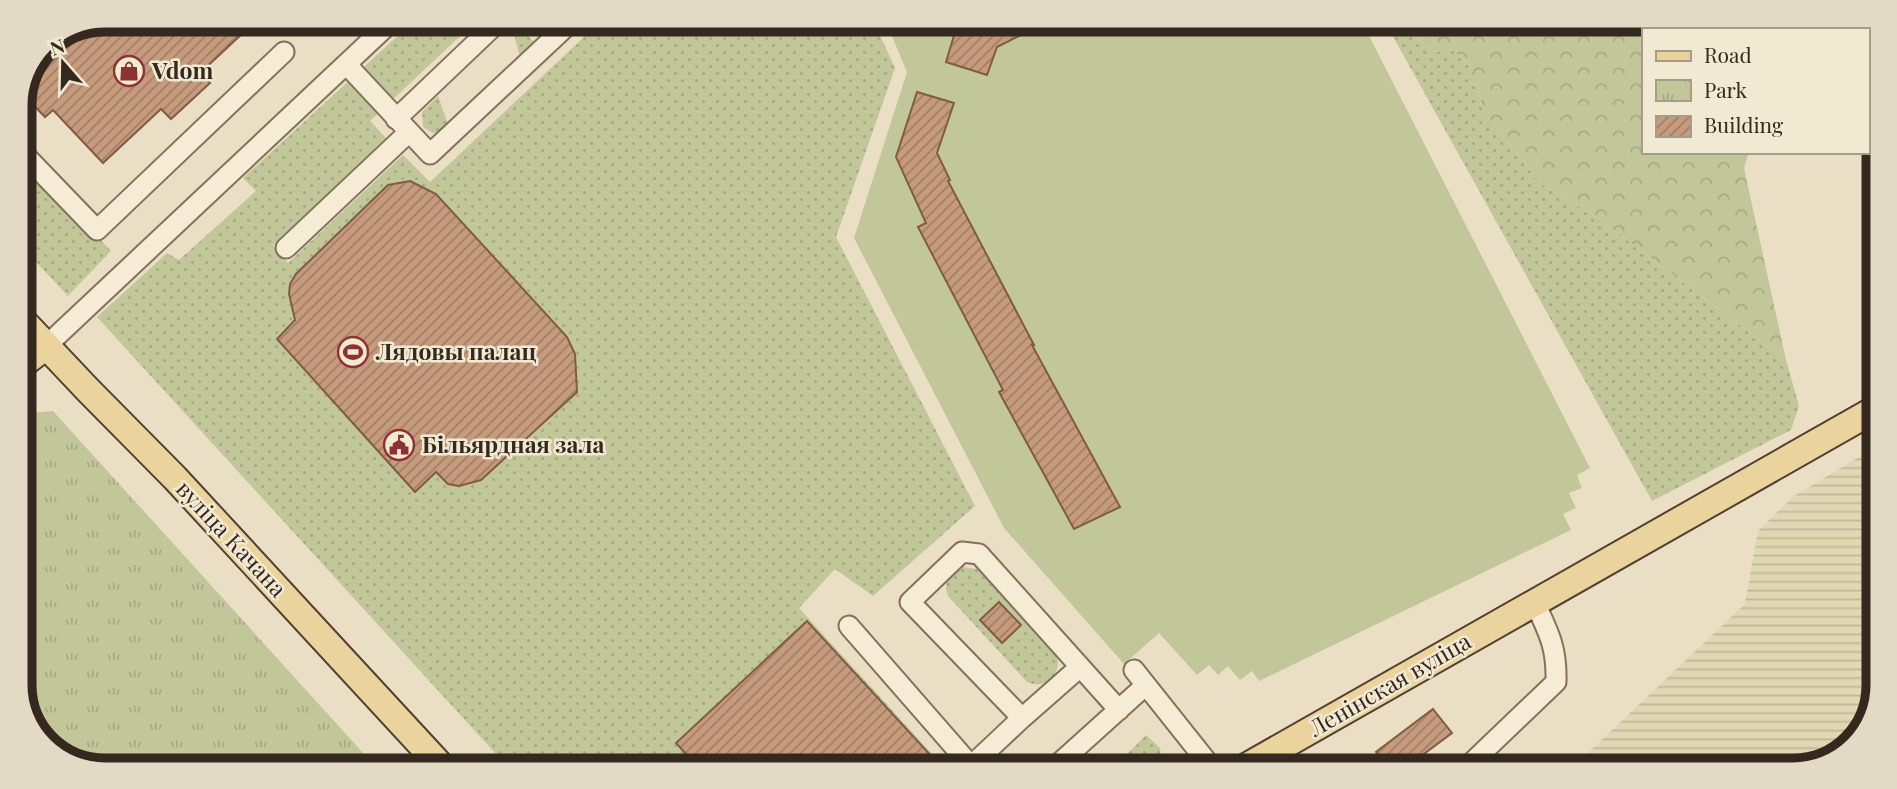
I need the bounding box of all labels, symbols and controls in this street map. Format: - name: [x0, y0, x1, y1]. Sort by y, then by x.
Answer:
- north arrow: [28, 28, 98, 98]
- legend: [1642, 28, 1869, 154]
- text: N: [46, 31, 68, 61]
- text: Road: [1704, 40, 1752, 68]
- shop icon: Vdom: [112, 54, 146, 88]
- place label: Vdom: [151, 54, 214, 85]
- text: Park: [1704, 75, 1748, 103]
- text: Building: [1704, 110, 1783, 138]
- sports icon: Лядовы палац: [336, 335, 370, 369]
- place label: Лядовы палац: [375, 335, 536, 366]
- public building icon: Більярдная зала: [382, 428, 416, 462]
- place label: Більярдная зала: [422, 428, 604, 459]
- street label: вуліца Качана: [170, 473, 295, 603]
- street label: Ленінская вуліца: [1302, 624, 1476, 743]

